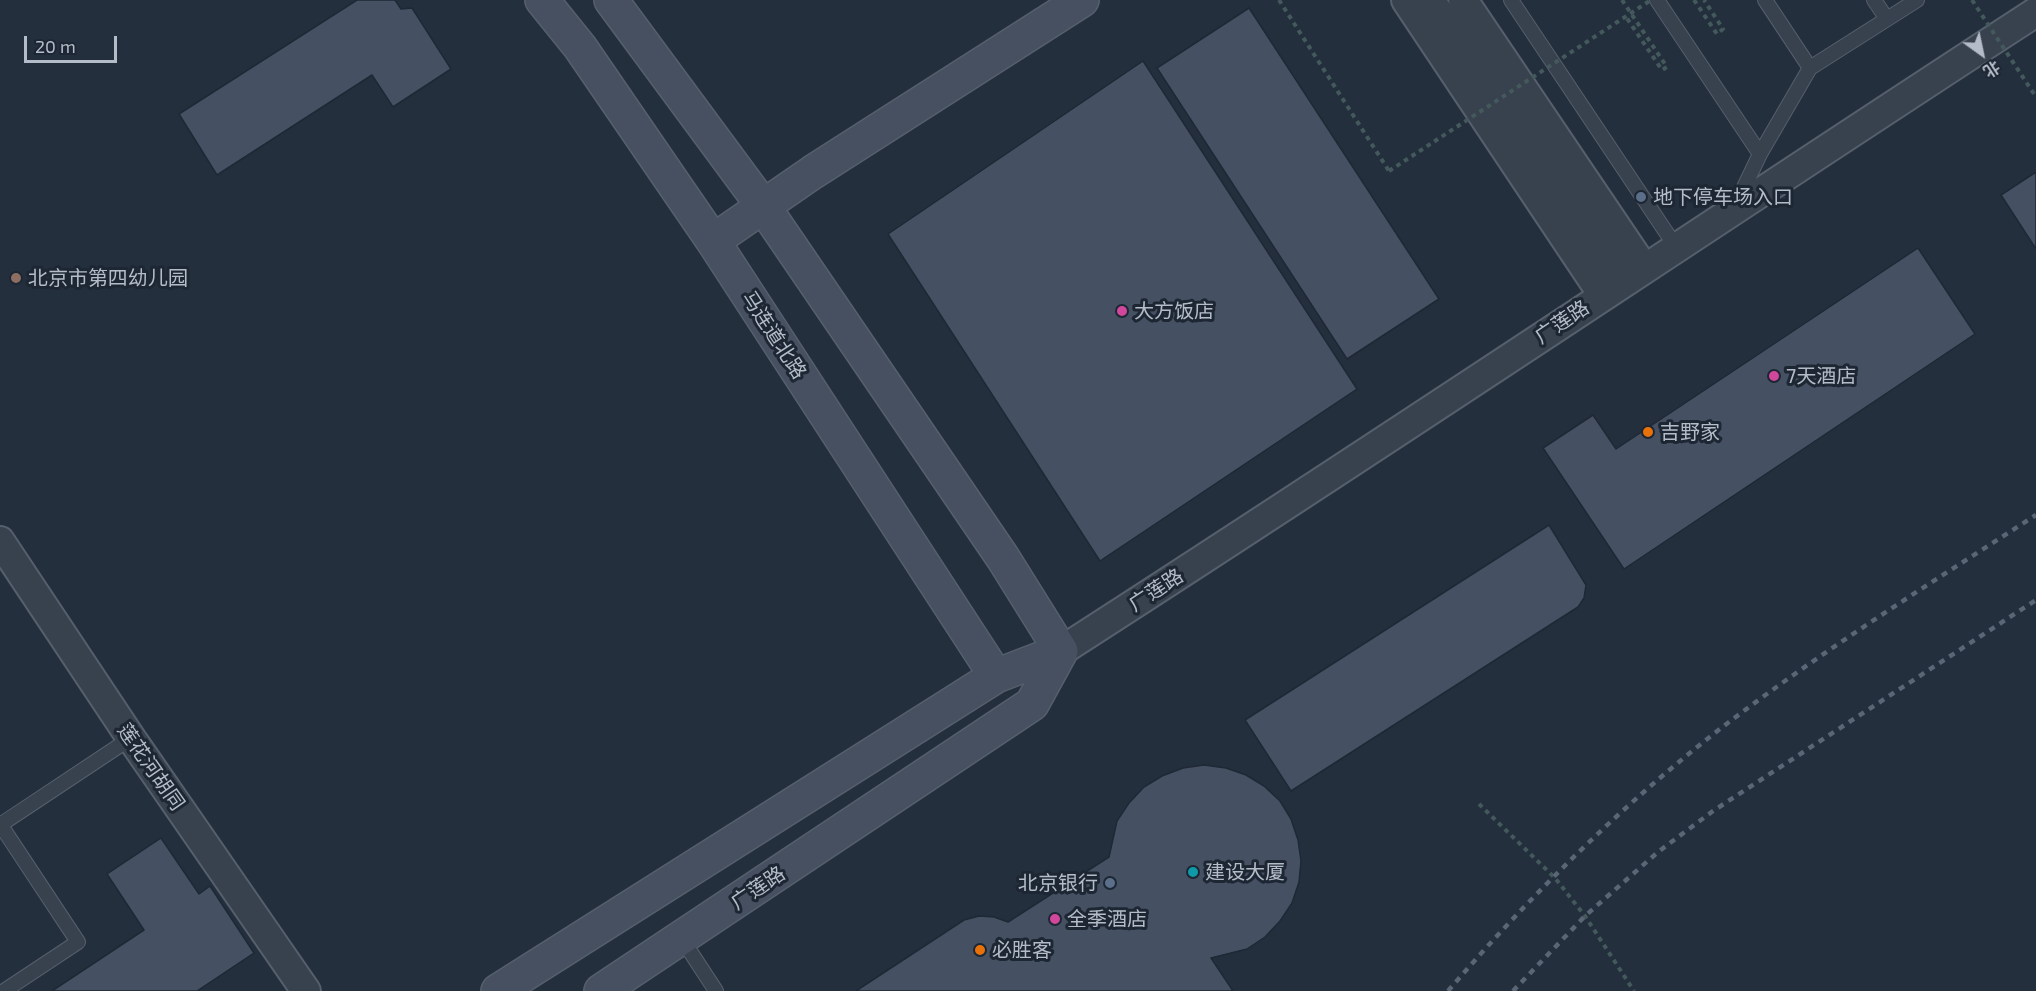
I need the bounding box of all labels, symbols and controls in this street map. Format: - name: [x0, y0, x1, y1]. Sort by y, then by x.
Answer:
- scale bar: [27, 24, 120, 62]
- north arrow: [1952, 24, 2012, 84]
- text: 20 m: [35, 35, 76, 57]
- text: 北: [1980, 57, 2004, 82]
- place label: 地下停车场入口: [1653, 185, 1793, 209]
- marker: 地下停车场入口: [1634, 190, 1648, 204]
- place label: 北京市第四幼儿园: [28, 266, 188, 290]
- marker: 北京市第四幼儿园: [9, 271, 23, 285]
- street label: 马连道北路: [737, 287, 811, 383]
- street label: 广莲路: [1530, 295, 1594, 349]
- place label: 大方饭店: [1134, 299, 1214, 323]
- marker: 大方饭店: [1115, 304, 1129, 318]
- place label: 7天酒店: [1786, 364, 1856, 388]
- marker: 7天酒店: [1767, 369, 1781, 383]
- place label: 吉野家: [1660, 420, 1720, 444]
- marker: 吉野家: [1641, 425, 1655, 439]
- street label: 广莲路: [1124, 564, 1188, 616]
- street label: 莲花河胡同: [112, 719, 190, 815]
- place label: 建设大厦: [1205, 860, 1285, 884]
- street label: 广莲路: [726, 861, 790, 915]
- marker: 建设大厦: [1186, 865, 1200, 879]
- place label: 北京银行: [1018, 871, 1098, 895]
- marker: 北京银行: [1103, 876, 1117, 890]
- place label: 全季酒店: [1067, 907, 1147, 931]
- marker: 全季酒店: [1048, 912, 1062, 926]
- place label: 必胜客: [992, 938, 1052, 962]
- marker: 必胜客: [973, 943, 987, 957]

